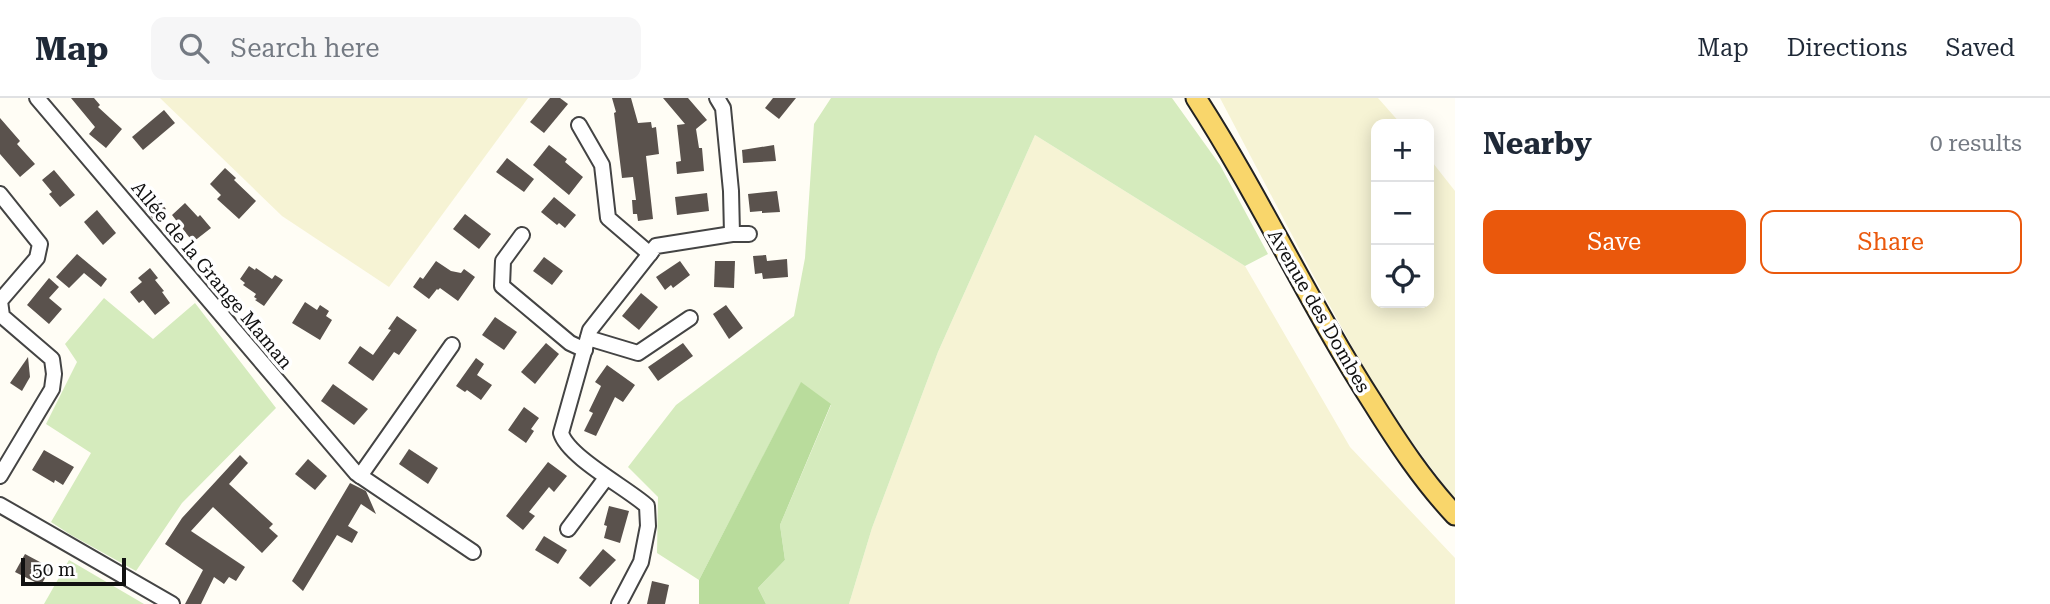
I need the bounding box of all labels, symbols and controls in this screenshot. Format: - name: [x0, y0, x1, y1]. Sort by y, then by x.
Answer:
- search box: [151, 17, 641, 80]
- text: Map: [35, 29, 109, 68]
- icon: search: [175, 29, 213, 67]
- text: Search here: [231, 33, 380, 63]
- text: Map: [1697, 34, 1749, 62]
- text: Directions: [1787, 34, 1907, 62]
- text: Saved: [1945, 34, 2015, 62]
- map controls: [1371, 119, 1434, 308]
- button: +: [1371, 119, 1434, 182]
- text: Nearby: [1483, 126, 1592, 161]
- text: 0 results: [1930, 130, 2022, 157]
- street label: Allée de la Grange Maman: [127, 176, 297, 374]
- button: −: [1371, 182, 1434, 245]
- button: Save: [1483, 210, 1746, 274]
- button: Share: [1760, 210, 2022, 274]
- street label: Avenue des Dombes: [1263, 225, 1375, 397]
- button: locate: [1371, 245, 1434, 308]
- scale bar: [21, 555, 126, 587]
- text: 50 m: [32, 558, 75, 581]

